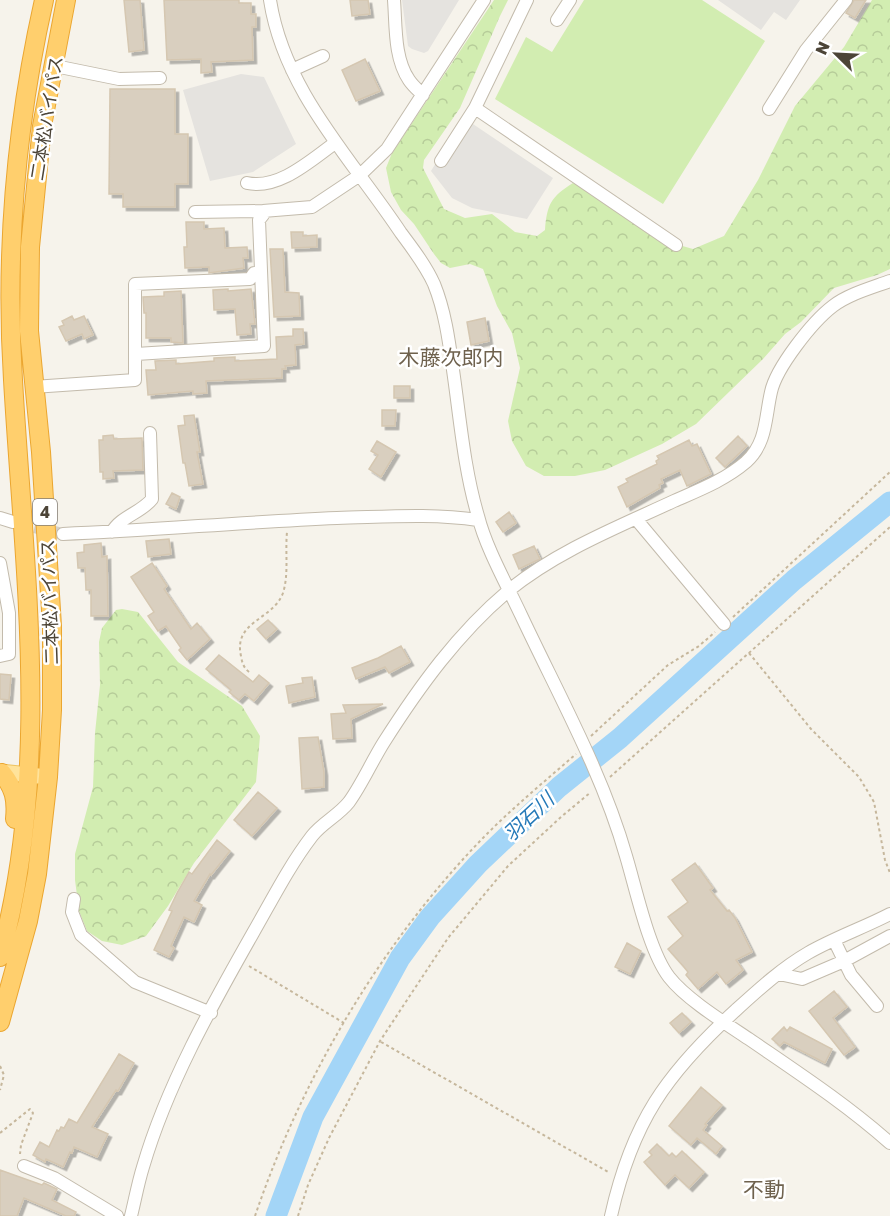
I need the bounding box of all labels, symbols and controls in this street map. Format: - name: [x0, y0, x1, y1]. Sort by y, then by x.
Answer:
- north arrow: [806, 24, 866, 84]
- text: N: [811, 38, 834, 58]
- street label: 二本松バイパス: [25, 54, 67, 182]
- district label: 木藤次郎内: [399, 344, 504, 370]
- road number: 4: [33, 499, 57, 525]
- street label: 二本松バイパス: [36, 539, 62, 665]
- water label: 羽石川: [498, 785, 560, 845]
- district label: 不動: [743, 1176, 785, 1202]

